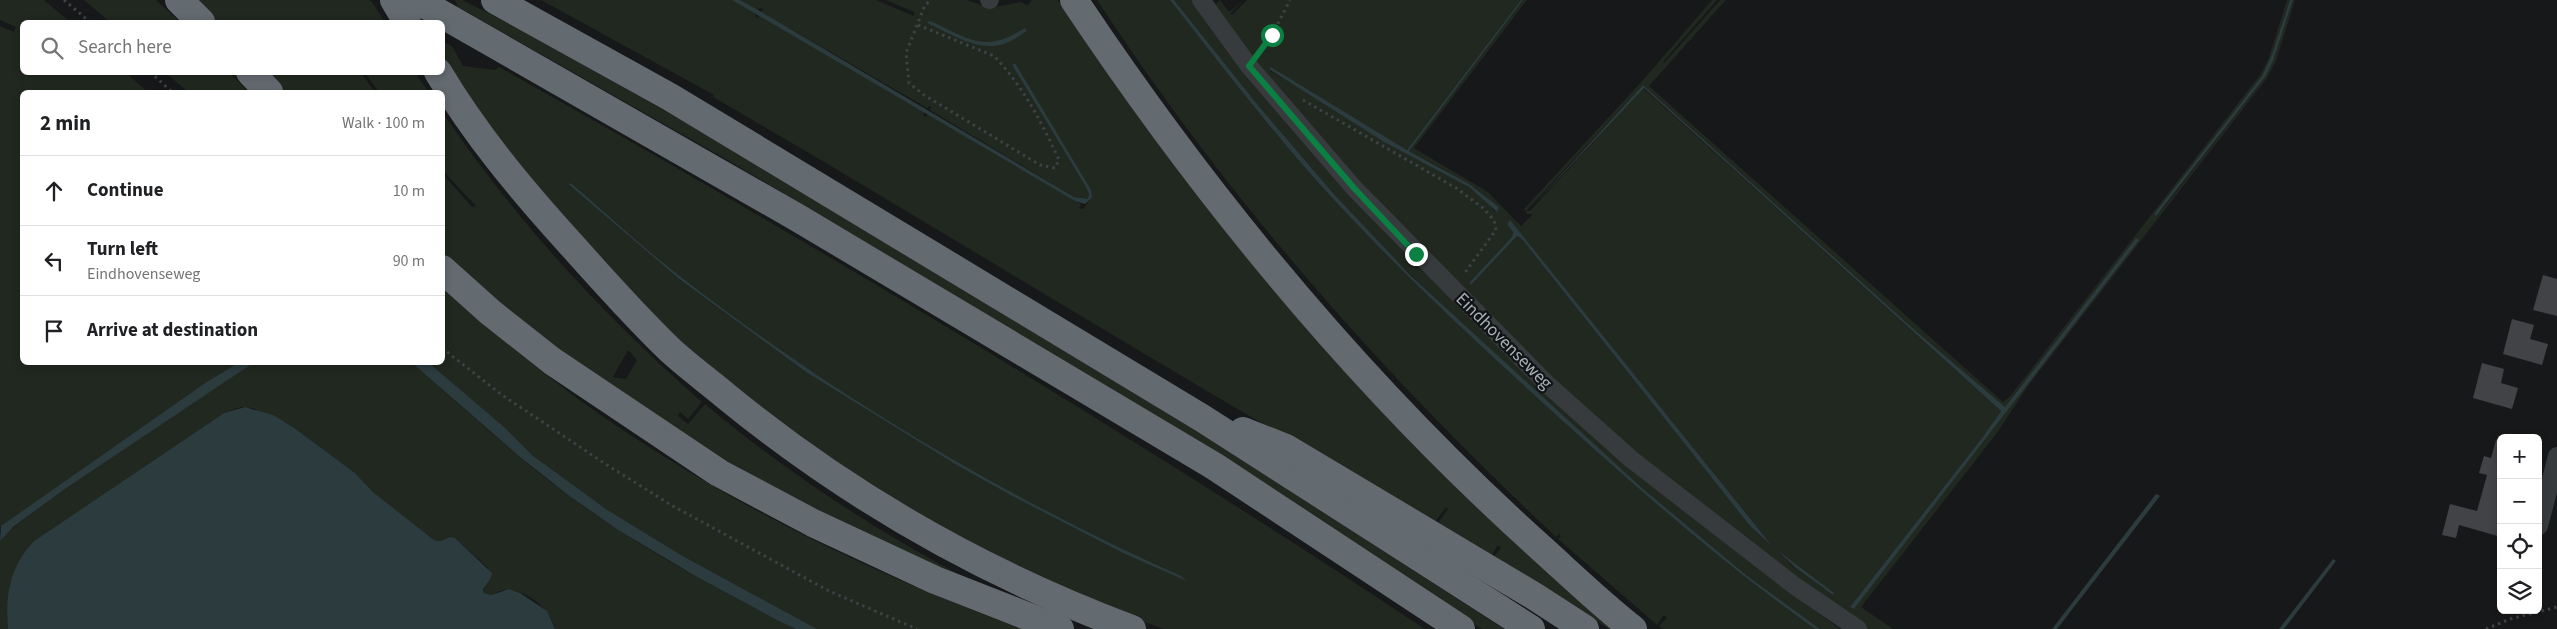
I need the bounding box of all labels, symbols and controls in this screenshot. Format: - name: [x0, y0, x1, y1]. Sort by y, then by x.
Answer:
- search box: [20, 20, 445, 75]
- route start: [1261, 24, 1284, 47]
- icon: search: [38, 34, 66, 62]
- text: Search here: [78, 34, 172, 61]
- text: 2 min: [40, 108, 91, 138]
- text: Walk · 100 m: [342, 112, 425, 134]
- icon: ahead: [40, 177, 68, 205]
- text: Continue: [87, 177, 164, 204]
- text: 10 m: [393, 180, 425, 202]
- text: Turn left: [87, 236, 158, 263]
- route end: [1405, 243, 1428, 266]
- icon: left: [40, 247, 68, 275]
- text: 90 m: [393, 250, 425, 272]
- text: Eindhovenseweg: [87, 263, 200, 285]
- street label: Eindhovenseweg: [1450, 287, 1558, 395]
- icon: arrive: [40, 317, 68, 345]
- text: Arrive at destination: [87, 317, 258, 344]
- map controls: [2497, 434, 2542, 614]
- button: +: [2497, 434, 2542, 479]
- button: −: [2497, 479, 2542, 524]
- button: locate: [2497, 524, 2542, 569]
- button: layers: [2497, 569, 2542, 614]

